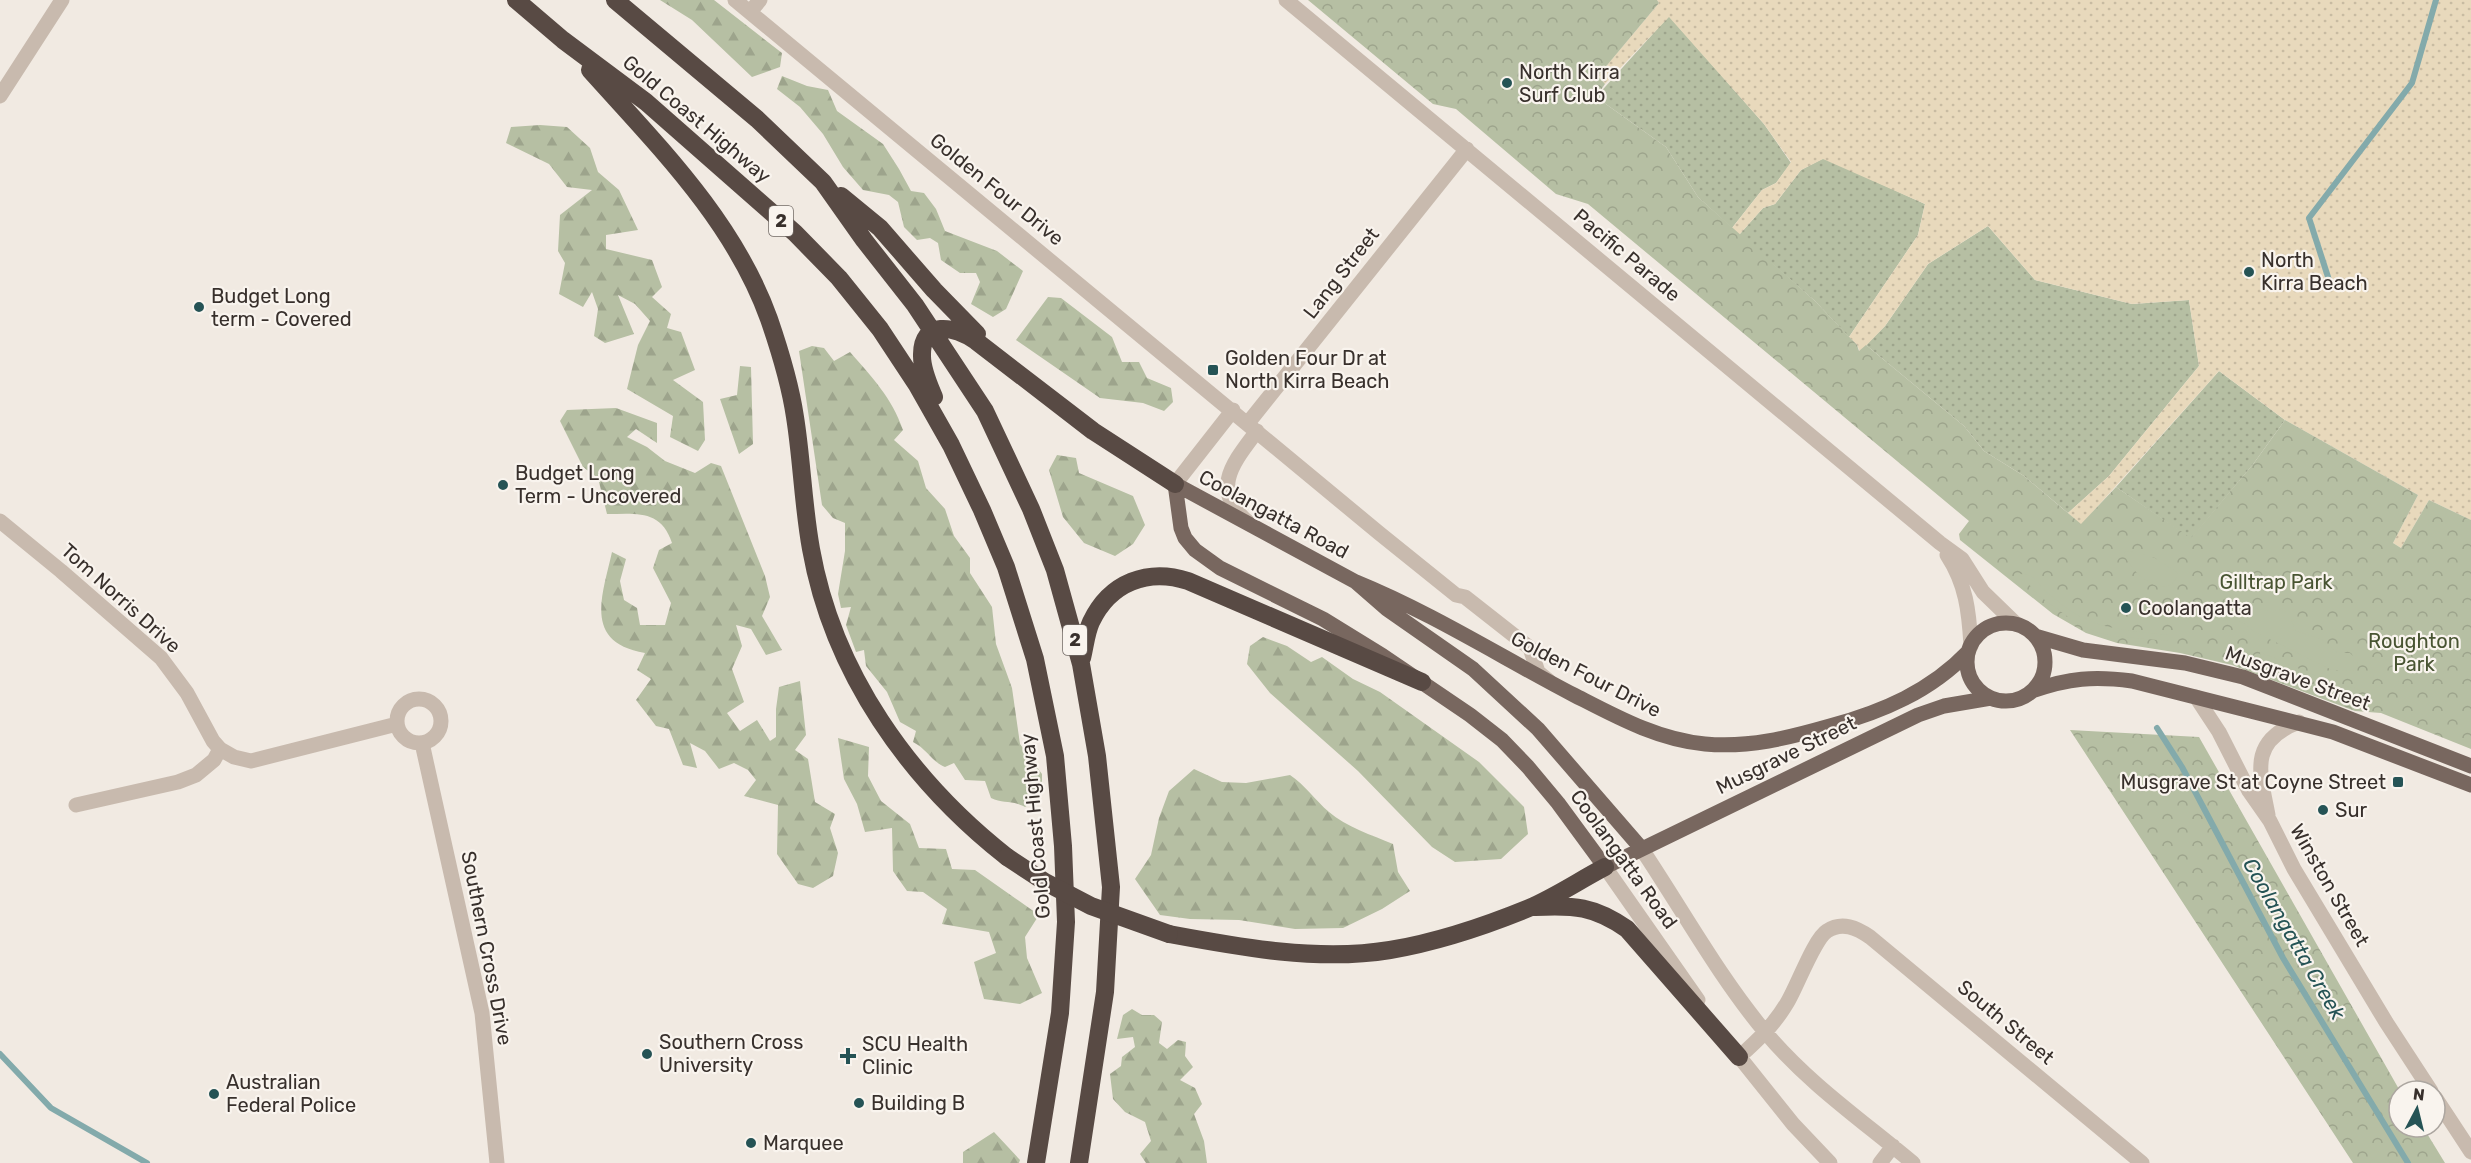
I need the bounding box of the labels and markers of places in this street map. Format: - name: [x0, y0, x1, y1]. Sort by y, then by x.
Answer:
- place label: North Kirra Surf Club: [1519, 60, 1620, 107]
- marker: North Kirra Surf Club: [1500, 76, 1514, 90]
- place label: North Kirra Beach: [2261, 248, 2368, 295]
- marker: North Kirra Beach: [2242, 265, 2256, 279]
- place label: Budget Long term - Covered: [211, 284, 352, 331]
- marker: Budget Long term - Covered: [192, 300, 206, 314]
- place label: Golden Four Dr at North Kirra Beach: [1225, 346, 1390, 393]
- marker: Golden Four Dr at North Kirra Beach: [1206, 363, 1220, 377]
- place label: Budget Long Term - Uncovered: [515, 461, 681, 508]
- marker: Budget Long Term - Uncovered: [496, 478, 510, 492]
- place label: Coolangatta: [2138, 596, 2252, 620]
- marker: Coolangatta: [2119, 601, 2133, 615]
- place label: Musgrave St at Coyne Street: [2121, 770, 2386, 794]
- marker: Musgrave St at Coyne Street: [2391, 775, 2405, 789]
- place label: Sur: [2335, 798, 2367, 822]
- marker: Sur: [2316, 803, 2330, 817]
- place label: Southern Cross University: [659, 1030, 803, 1077]
- place label: SCU Health Clinic: [862, 1032, 968, 1079]
- marker: Southern Cross University: [640, 1047, 654, 1061]
- marker: SCU Health Clinic: [839, 1047, 857, 1065]
- place label: Australian Federal Police: [226, 1070, 356, 1117]
- marker: Australian Federal Police: [207, 1087, 221, 1101]
- place label: Building B: [871, 1091, 965, 1115]
- marker: Building B: [852, 1096, 866, 1110]
- place label: Marquee: [763, 1131, 844, 1155]
- marker: Marquee: [744, 1136, 758, 1150]

